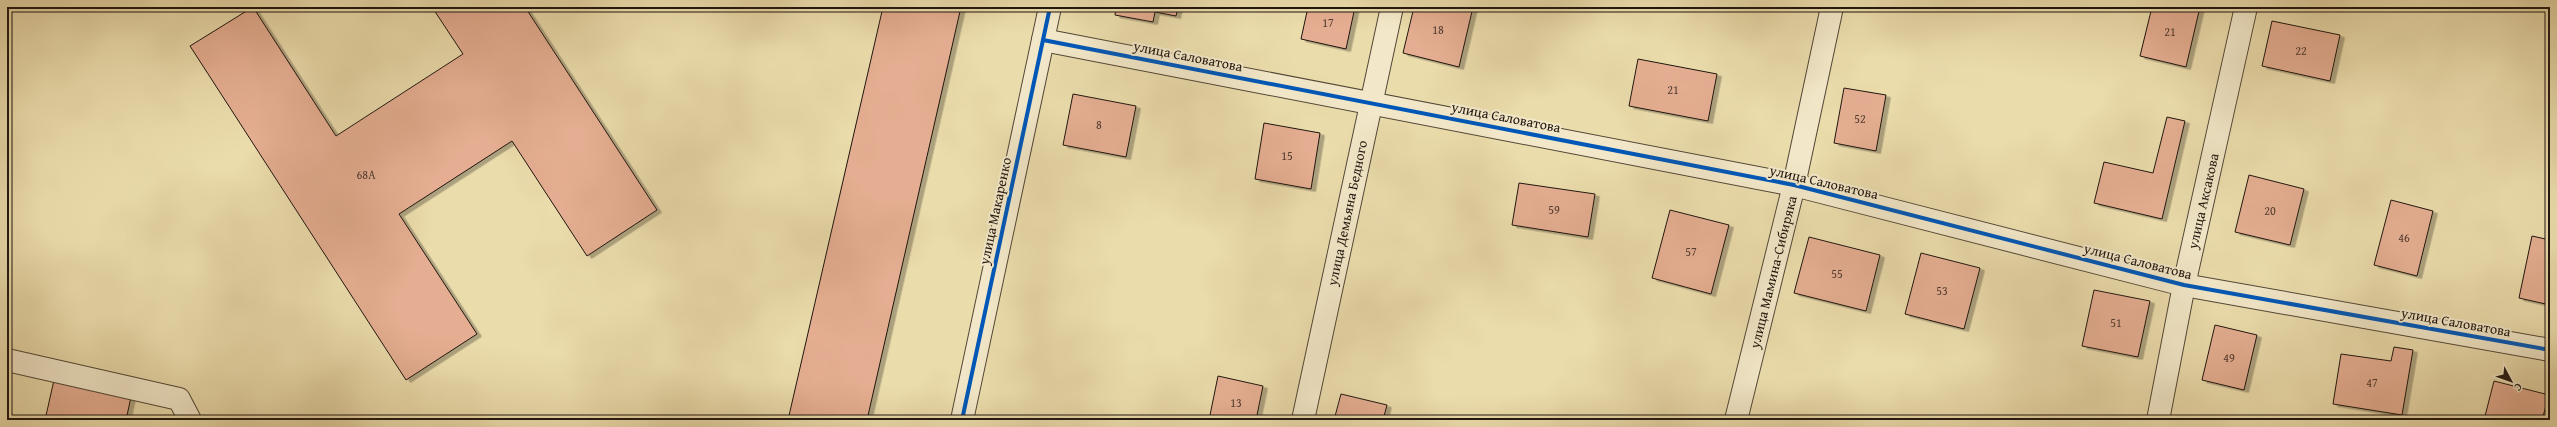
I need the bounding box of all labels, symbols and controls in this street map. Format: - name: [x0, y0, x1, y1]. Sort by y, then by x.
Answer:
- house number: 17: [1322, 14, 1334, 31]
- house number: 18: [1432, 21, 1444, 38]
- house number: 21: [2164, 23, 2176, 40]
- street label: улица Саловатова: [1131, 35, 1245, 76]
- house number: 22: [2295, 42, 2307, 59]
- house number: 21: [1667, 81, 1679, 98]
- street label: улица Саловатова: [1449, 96, 1563, 137]
- house number: 52: [1854, 110, 1866, 127]
- house number: 8: [1096, 116, 1102, 133]
- street label: улица Демьяна Бедного: [1322, 138, 1372, 289]
- house number: 15: [1281, 147, 1293, 164]
- street label: улица Аксакова: [2182, 151, 2224, 252]
- street label: улица Макаренко: [974, 155, 1016, 267]
- street label: улица Саловатова: [1767, 160, 1881, 204]
- house number: 68А: [357, 166, 376, 183]
- street label: улица Мамина-Сибиряка: [1744, 193, 1802, 351]
- house number: 59: [1548, 201, 1560, 218]
- house number: 20: [2264, 202, 2276, 219]
- house number: 46: [2398, 229, 2410, 246]
- street label: улица Саловатова: [2081, 238, 2195, 284]
- house number: 57: [1685, 243, 1697, 260]
- house number: 55: [1831, 265, 1843, 282]
- house number: 53: [1936, 282, 1948, 299]
- street label: улица Саловатова: [2399, 302, 2513, 342]
- house number: 51: [2110, 314, 2122, 331]
- house number: 49: [2223, 349, 2235, 366]
- north arrow: [2491, 361, 2531, 401]
- house number: 47: [2366, 374, 2378, 391]
- text: С: [2510, 380, 2527, 395]
- house number: 13: [1230, 394, 1242, 411]

